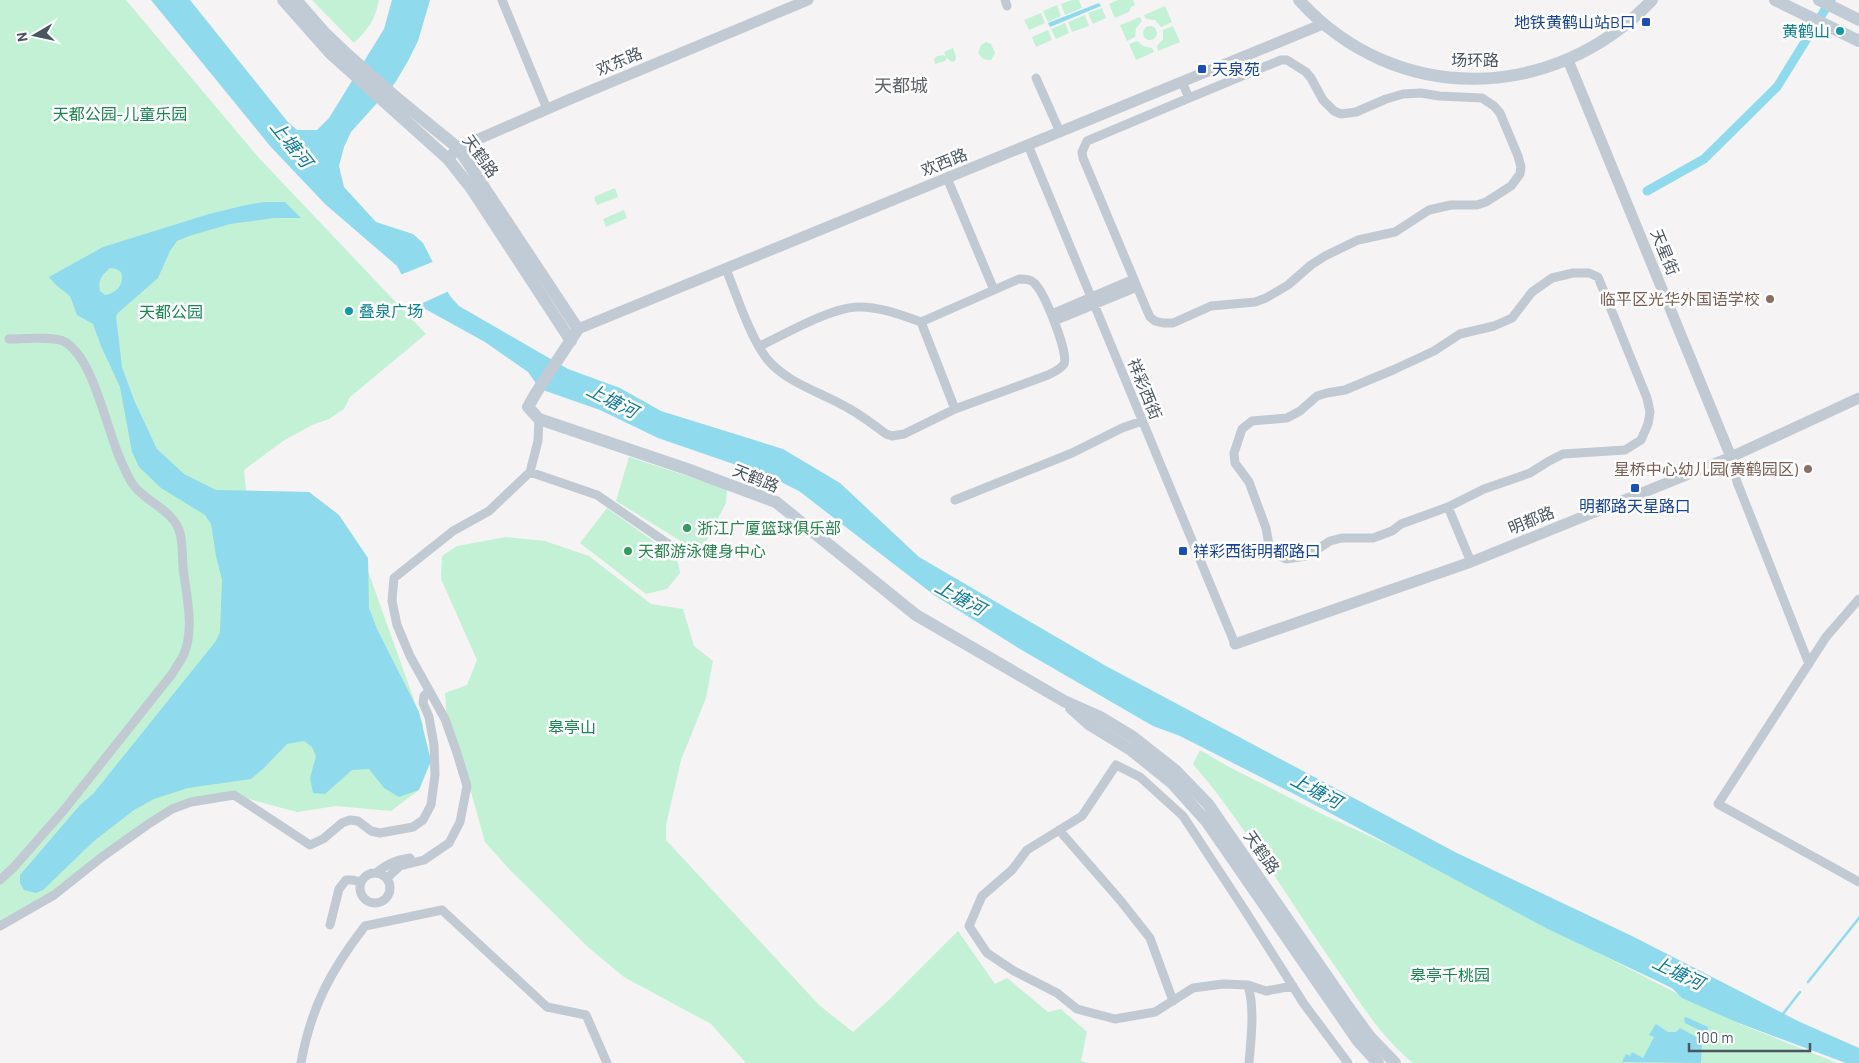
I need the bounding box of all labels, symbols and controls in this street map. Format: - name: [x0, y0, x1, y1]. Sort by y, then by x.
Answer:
- north arrow: [10, 10, 60, 60]
- place label: 地铁黄鹤山站B口: [1514, 12, 1636, 31]
- marker: 地铁黄鹤山站B口: [1640, 16, 1652, 28]
- place label: 黄鹤山: [1782, 21, 1830, 40]
- marker: 黄鹤山: [1834, 25, 1846, 37]
- text: N: [13, 31, 31, 43]
- street label: 欢东路: [593, 42, 645, 79]
- street label: 场环路: [1451, 50, 1499, 69]
- place label: 天泉苑: [1212, 59, 1260, 78]
- marker: 天泉苑: [1196, 63, 1208, 75]
- district label: 天都城: [874, 74, 928, 96]
- park label: 天都公园-儿童乐园: [53, 104, 187, 123]
- water label: 上塘河: [266, 115, 319, 174]
- street label: 天鹤路: [460, 131, 503, 181]
- street label: 欢西路: [918, 144, 970, 179]
- street label: 天星街: [1648, 226, 1683, 278]
- place label: 临平区光华外国语学校: [1600, 289, 1760, 308]
- marker: 临平区光华外国语学校: [1764, 293, 1776, 305]
- place label: 叠泉广场: [359, 301, 423, 320]
- park label: 天都公园: [139, 302, 203, 321]
- marker: 叠泉广场: [343, 305, 355, 317]
- street label: 祥彩西街: [1125, 356, 1166, 422]
- water label: 上塘河: [583, 378, 644, 424]
- place label: 星桥中心幼儿园(黄鹤园区): [1614, 459, 1799, 478]
- street label: 天鹤路: [730, 460, 782, 495]
- marker: 星桥中心幼儿园(黄鹤园区): [1802, 463, 1814, 475]
- marker: 明都路天星路口: [1629, 482, 1641, 494]
- place label: 明都路天星路口: [1579, 496, 1691, 515]
- street label: 明都路: [1505, 502, 1557, 537]
- place label: 浙江广厦篮球俱乐部: [697, 518, 841, 537]
- marker: 浙江广厦篮球俱乐部: [681, 522, 693, 534]
- place label: 天都游泳健身中心: [638, 541, 766, 560]
- place label: 祥彩西街明都路口: [1193, 541, 1321, 560]
- marker: 天都游泳健身中心: [622, 545, 634, 557]
- marker: 祥彩西街明都路口: [1177, 545, 1189, 557]
- water label: 上塘河: [932, 574, 992, 621]
- park label: 皋亭山: [548, 717, 596, 736]
- water label: 上塘河: [1287, 768, 1348, 814]
- street label: 天鹤路: [1241, 827, 1284, 877]
- water label: 上塘河: [1649, 950, 1710, 995]
- park label: 皋亭千桃园: [1410, 965, 1490, 984]
- scale bar: [1689, 1020, 1810, 1052]
- text: 100 m: [1696, 1028, 1734, 1046]

